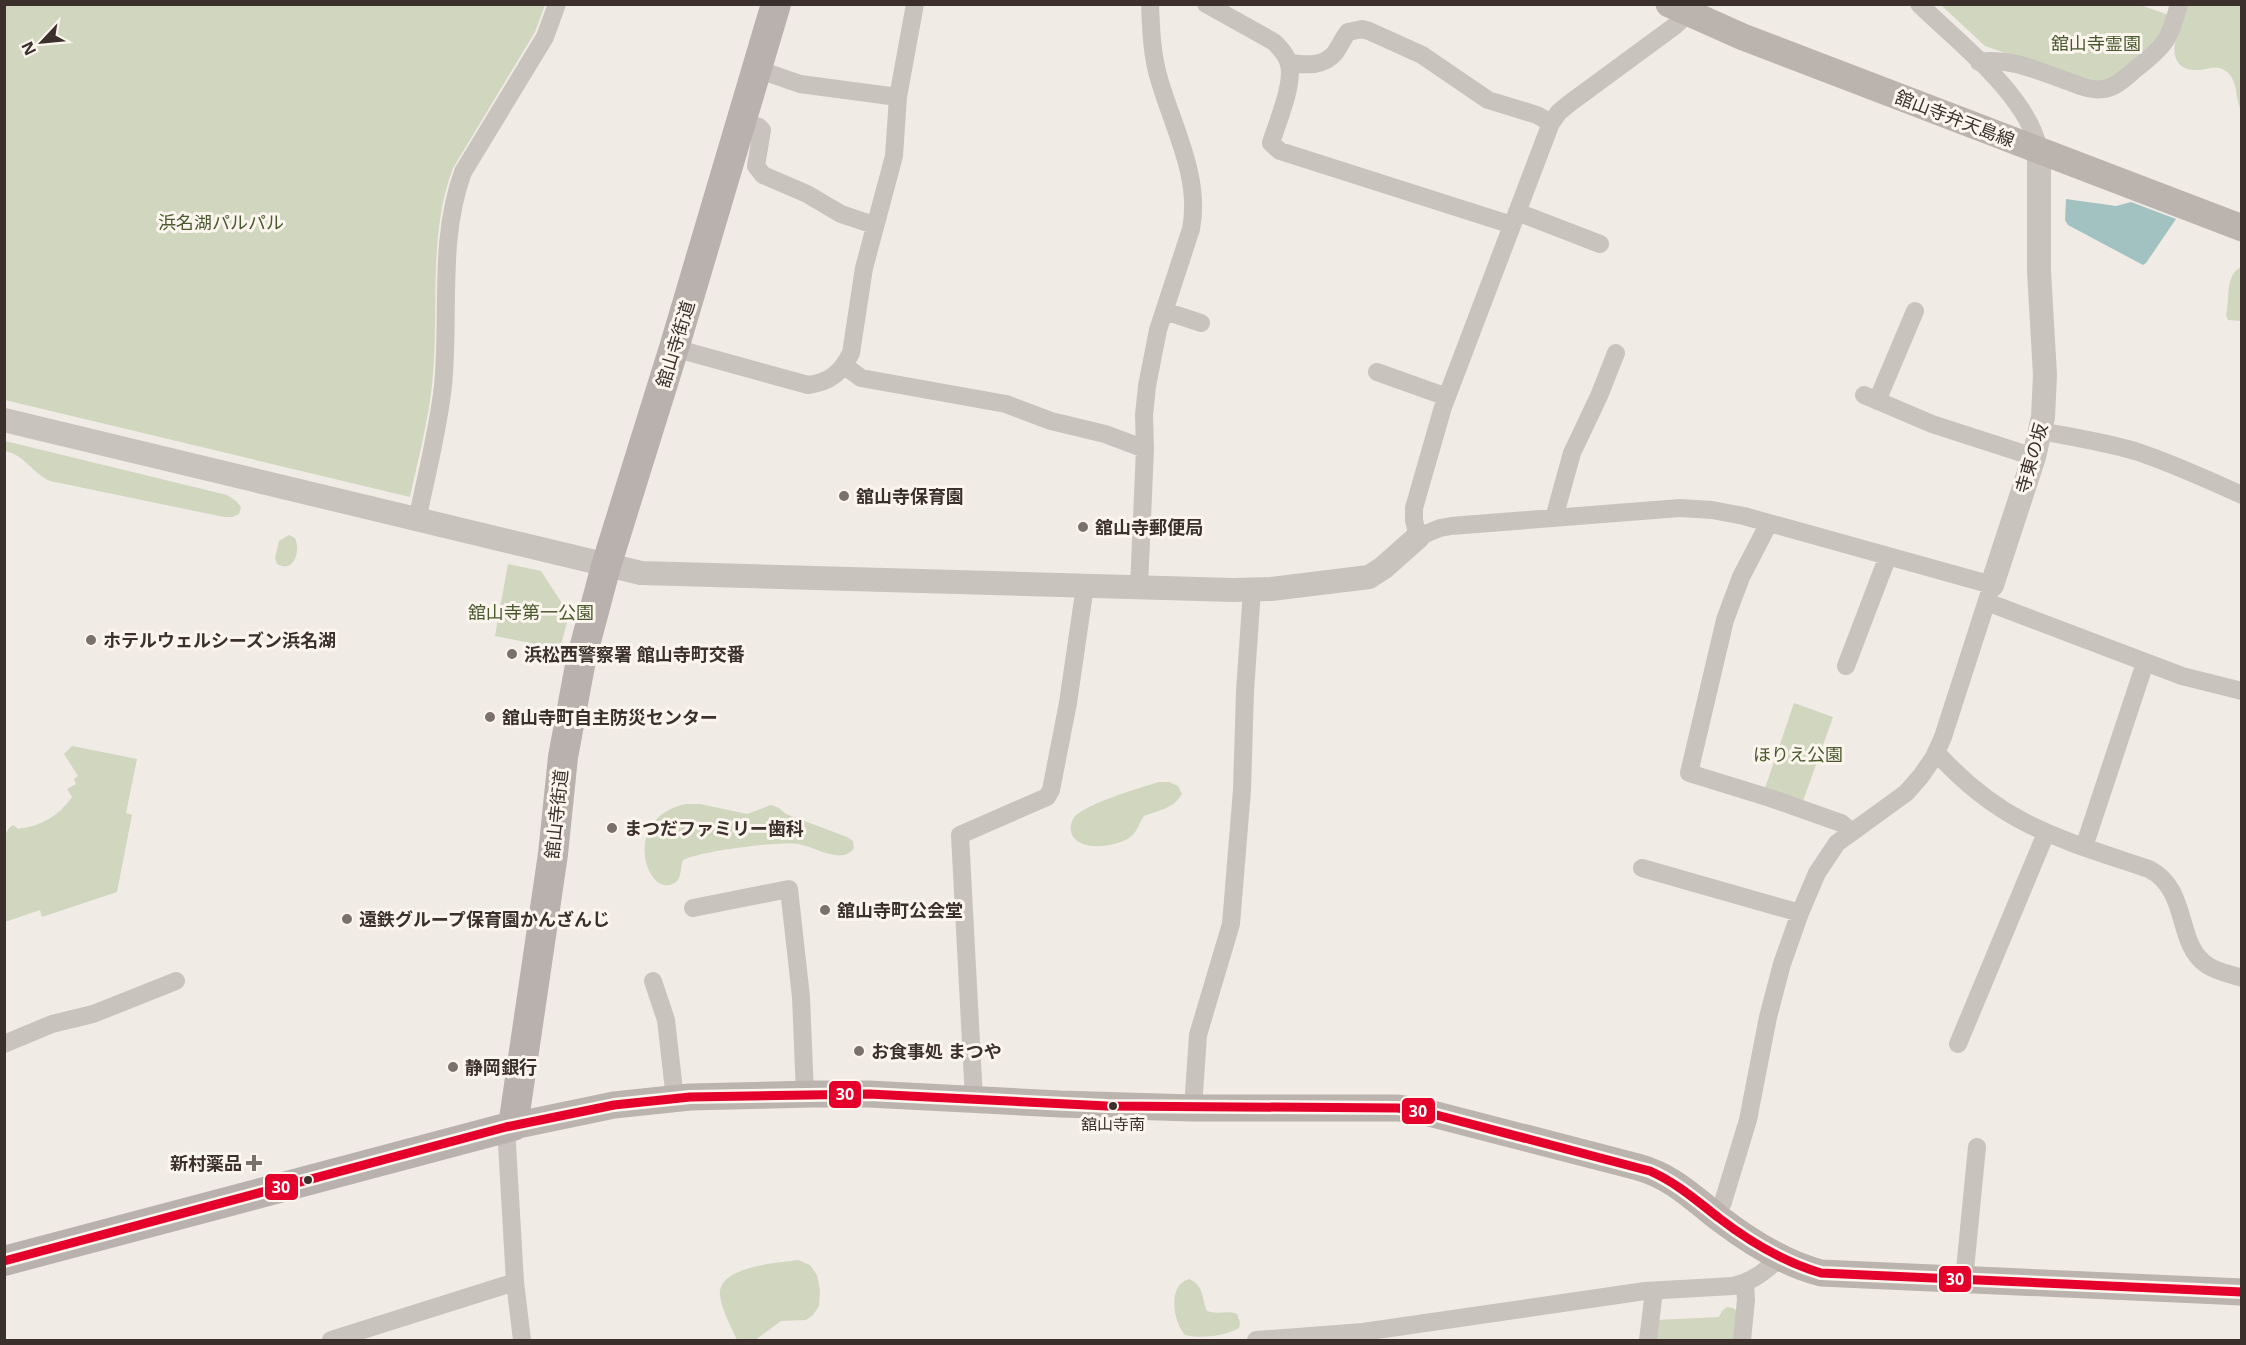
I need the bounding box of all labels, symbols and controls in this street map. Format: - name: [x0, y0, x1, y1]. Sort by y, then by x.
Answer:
- north arrow: [12, 12, 72, 72]
- park label: 舘山寺霊園: [2051, 31, 2141, 55]
- text: N: [16, 38, 41, 59]
- street label: 舘山寺弁天島線: [1892, 84, 2018, 152]
- park label: 浜名湖パルパル: [158, 210, 284, 234]
- street label: 舘山寺街道: [650, 297, 700, 391]
- street label: 寺東の坂: [2010, 420, 2052, 496]
- place label: 舘山寺保育園: [856, 484, 964, 508]
- marker: 舘山寺保育園: [837, 489, 851, 503]
- place label: 舘山寺郵便局: [1095, 515, 1203, 539]
- marker: 舘山寺郵便局: [1076, 520, 1090, 534]
- park label: 舘山寺第一公園: [468, 600, 594, 624]
- place label: ホテルウェルシーズン浜名湖: [103, 628, 336, 652]
- marker: ホテルウェルシーズン浜名湖: [84, 633, 98, 647]
- place label: 浜松西警察署 館山寺町交番: [524, 642, 745, 666]
- marker: 浜松西警察署 館山寺町交番: [505, 647, 519, 661]
- place label: 舘山寺町自主防災センター: [502, 705, 718, 729]
- marker: 舘山寺町自主防災センター: [483, 710, 497, 724]
- park label: ほりえ公園: [1753, 742, 1843, 766]
- street label: 舘山寺街道: [539, 768, 573, 860]
- place label: まつだファミリー歯科: [624, 816, 804, 840]
- marker: まつだファミリー歯科: [605, 821, 619, 835]
- place label: 舘山寺町公会堂: [837, 898, 963, 922]
- marker: 舘山寺町公会堂: [818, 903, 832, 917]
- place label: 遠鉄グループ保育園かんざんじ: [359, 907, 610, 931]
- marker: 遠鉄グループ保育園かんざんじ: [340, 912, 354, 926]
- place label: お食事処 まつや: [871, 1039, 1002, 1063]
- marker: お食事処 まつや: [852, 1044, 866, 1058]
- place label: 静岡銀行: [465, 1055, 537, 1079]
- marker: 静岡銀行: [446, 1060, 460, 1074]
- line badge: 30: [828, 1080, 862, 1109]
- text: 30: [836, 1083, 854, 1105]
- line badge: 30: [1401, 1097, 1436, 1125]
- marker: 舘山寺南: [1107, 1100, 1119, 1112]
- text: 30: [1409, 1100, 1427, 1122]
- place label: 舘山寺南: [1081, 1113, 1145, 1135]
- place label: 新村薬品: [170, 1151, 242, 1175]
- marker: 新村薬品: [247, 1156, 261, 1170]
- line badge: 30: [264, 1173, 299, 1201]
- unlabelled marker: [302, 1174, 314, 1186]
- text: 30: [272, 1176, 290, 1198]
- line badge: 30: [1938, 1265, 1972, 1293]
- text: 30: [1946, 1268, 1964, 1290]

